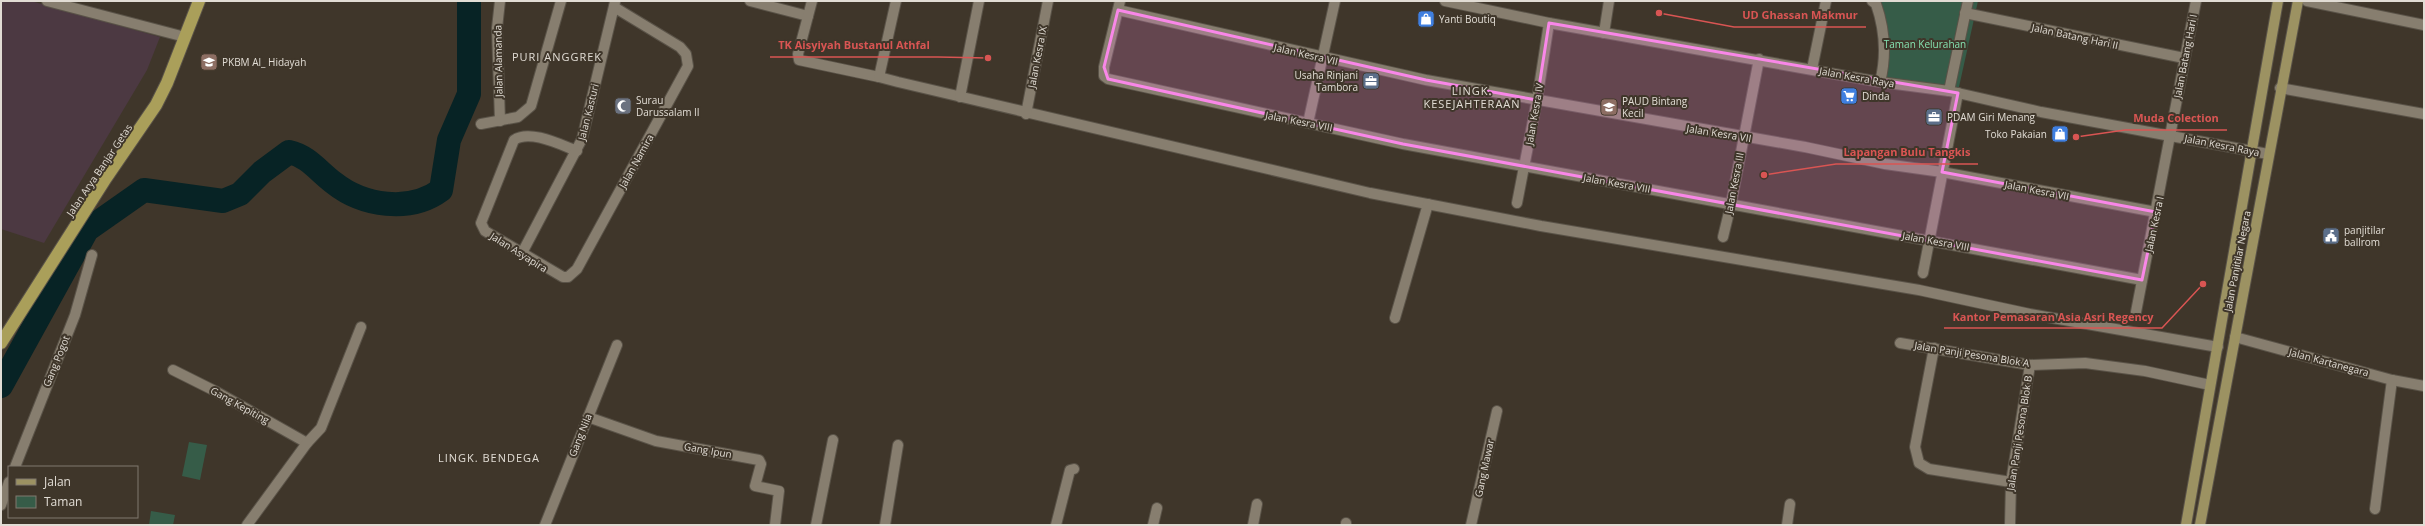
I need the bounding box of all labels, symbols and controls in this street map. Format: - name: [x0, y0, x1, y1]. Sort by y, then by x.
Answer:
- callout: UD Ghassan Makmur: [1734, 4, 1866, 27]
- text: UD Ghassan Makmur: [1742, 7, 1858, 22]
- shop icon: Yanti Boutiq: [1416, 9, 1436, 29]
- place label: Yanti Boutiq: [1439, 12, 1496, 26]
- street label: Jalan Batang Hari I: [2170, 13, 2200, 100]
- street label: Jalan Batang Hari II: [2029, 20, 2120, 52]
- street label: Jalan Alamanda: [490, 25, 506, 98]
- street label: Jalan Kesra IX: [1024, 25, 1050, 90]
- callout: TK Aisyiyah Bustanul Athfal: [770, 34, 938, 57]
- text: TK Aisyiyah Bustanul Athfal: [778, 37, 930, 52]
- park label: Taman Kelurahan: [1884, 37, 1966, 51]
- street label: Jalan Kesra VII: [1272, 40, 1339, 68]
- district label: PURI ANGGREK: [512, 49, 602, 64]
- school or university icon: PKBM Al_ Hidayah: [199, 52, 219, 72]
- place label: PKBM Al_ Hidayah: [222, 55, 306, 69]
- street label: Jalan Kesra Raya: [1817, 63, 1896, 91]
- place label: Usaha Rinjani Tambora: [1295, 68, 1358, 94]
- office icon: Usaha Rinjani Tambora: [1361, 71, 1381, 91]
- street label: Jalan Kasturi: [574, 82, 602, 143]
- street label: Jalan Kesra IV: [1522, 82, 1546, 147]
- district label: LINGK. KESEJAHTERAAN: [1423, 83, 1521, 111]
- supermarket icon: Dinda: [1839, 86, 1859, 106]
- place label: Dinda: [1862, 89, 1890, 103]
- place label: Surau Darussalam II: [636, 93, 700, 119]
- place label: PAUD Bintang Kecil: [1622, 94, 1688, 120]
- mosque icon: Surau Darussalam II: [613, 96, 633, 116]
- school or university icon: PAUD Bintang Kecil: [1599, 97, 1619, 117]
- street label: Jalan Kesra VIII: [1263, 107, 1334, 134]
- office icon: PDAM Giri Menang: [1924, 107, 1944, 127]
- callout: Muda Colection: [2125, 107, 2227, 130]
- place label: PDAM Giri Menang: [1947, 110, 2036, 124]
- text: Muda Colection: [2133, 110, 2219, 125]
- street label: Jalan Arya Banjar Getas: [62, 121, 135, 220]
- street label: Jalan Kesra VII: [1685, 121, 1752, 145]
- shop icon: Toko Pakaian: [2050, 124, 2070, 144]
- place label: Toko Pakaian: [1985, 127, 2047, 141]
- street label: Jalan Kesra Raya: [2182, 131, 2261, 159]
- street label: Jalan Namira: [615, 132, 657, 191]
- callout: Lapangan Bulu Tangkis: [1836, 141, 1978, 164]
- text: Lapangan Bulu Tangkis: [1844, 144, 1971, 159]
- street label: Jalan Kesra III: [1721, 151, 1747, 216]
- street label: Jalan Kesra VIII: [1581, 170, 1652, 196]
- street label: Jalan Kesra VII: [2003, 177, 2070, 203]
- street label: Jalan Kesra I: [2141, 195, 2167, 254]
- street label: Jalan Panjitilar Negara: [2220, 209, 2254, 314]
- place label: panjitilar ballrom: [2344, 223, 2385, 249]
- public building icon: panjitilar ballrom: [2321, 226, 2341, 246]
- street label: Jalan Asyapira: [487, 228, 550, 275]
- street label: Jalan Kesra VIII: [1900, 228, 1971, 254]
- callout: Kantor Pemasaran Asia Asri Regency: [1944, 305, 2162, 328]
- text: Kantor Pemasaran Asia Asri Regency: [1952, 309, 2154, 324]
- street label: Gang Pogot: [39, 333, 73, 389]
- street label: Jalan Panji Pesona Blok A: [1912, 338, 2031, 370]
- street label: Jalan Kartanegara: [2286, 344, 2371, 379]
- street label: Jalan Panji Pesona Blok B: [2003, 374, 2035, 493]
- street label: Gang Kepiting: [208, 383, 272, 427]
- street label: Gang Nila: [565, 411, 595, 459]
- street label: Gang Mawar: [1471, 438, 1497, 498]
- street label: Gang Ipun: [683, 439, 733, 461]
- district label: LINGK. BENDEGA: [438, 450, 540, 465]
- legend: [8, 466, 138, 518]
- text: Jalan: [43, 473, 71, 490]
- text: Taman: [44, 493, 82, 510]

